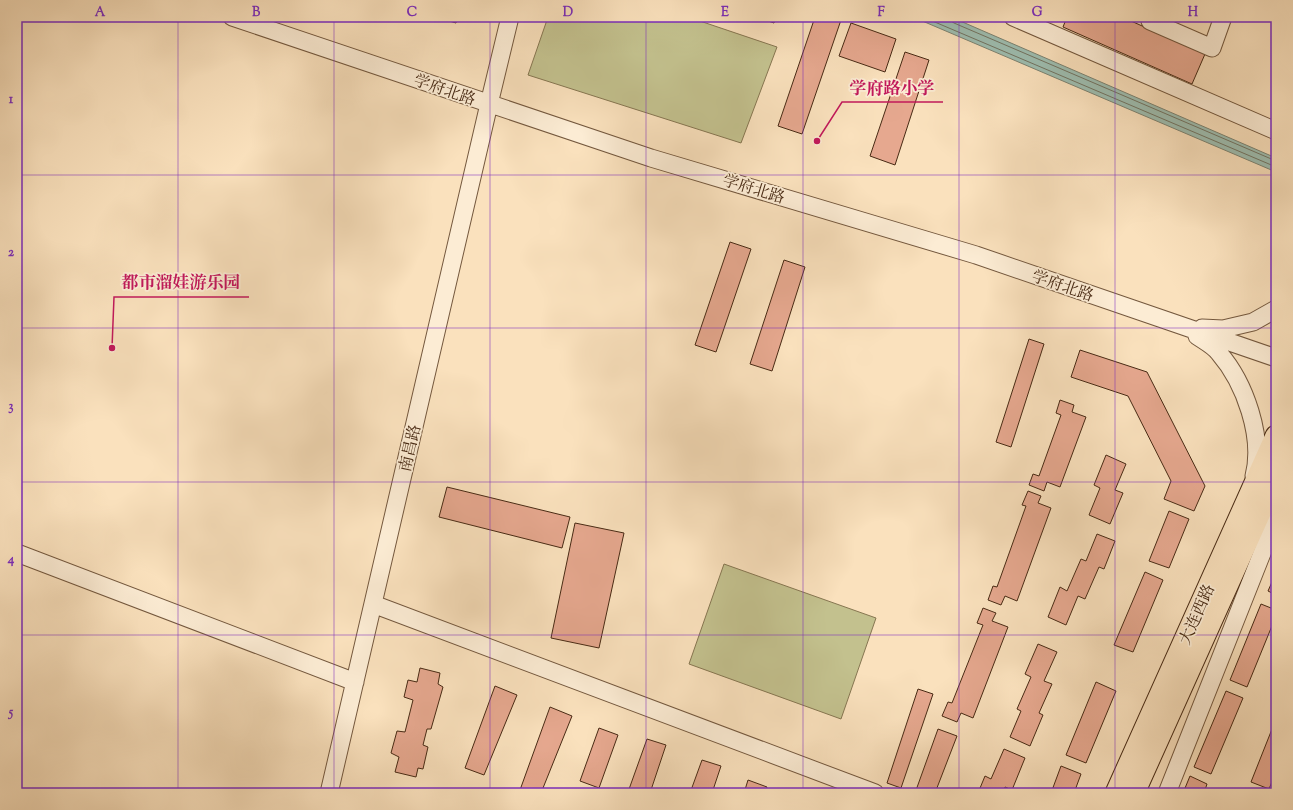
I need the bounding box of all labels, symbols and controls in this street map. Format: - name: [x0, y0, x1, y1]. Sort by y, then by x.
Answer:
- text: A: [95, 4, 106, 22]
- text: B: [252, 4, 261, 22]
- text: C: [407, 4, 417, 22]
- text: D: [563, 4, 573, 22]
- text: E: [721, 4, 729, 22]
- text: F: [877, 4, 885, 22]
- text: G: [1032, 4, 1043, 22]
- text: H: [1188, 4, 1199, 22]
- street label: 学府北路: [410, 70, 478, 113]
- callout: 学府路小学: [842, 73, 943, 102]
- text: 学府路小学: [850, 78, 935, 102]
- text: 1: [9, 91, 14, 109]
- street label: 学府北路: [719, 170, 787, 211]
- text: 2: [8, 244, 15, 262]
- street label: 学府北路: [1028, 266, 1096, 309]
- callout: 都市溜娃游乐园: [114, 268, 249, 297]
- text: 都市溜娃游乐园: [122, 272, 241, 296]
- text: 3: [8, 398, 14, 416]
- street label: 南昌路: [395, 423, 428, 475]
- text: 4: [7, 551, 15, 569]
- street label: 大连西路: [1175, 581, 1222, 649]
- text: 5: [8, 704, 14, 722]

